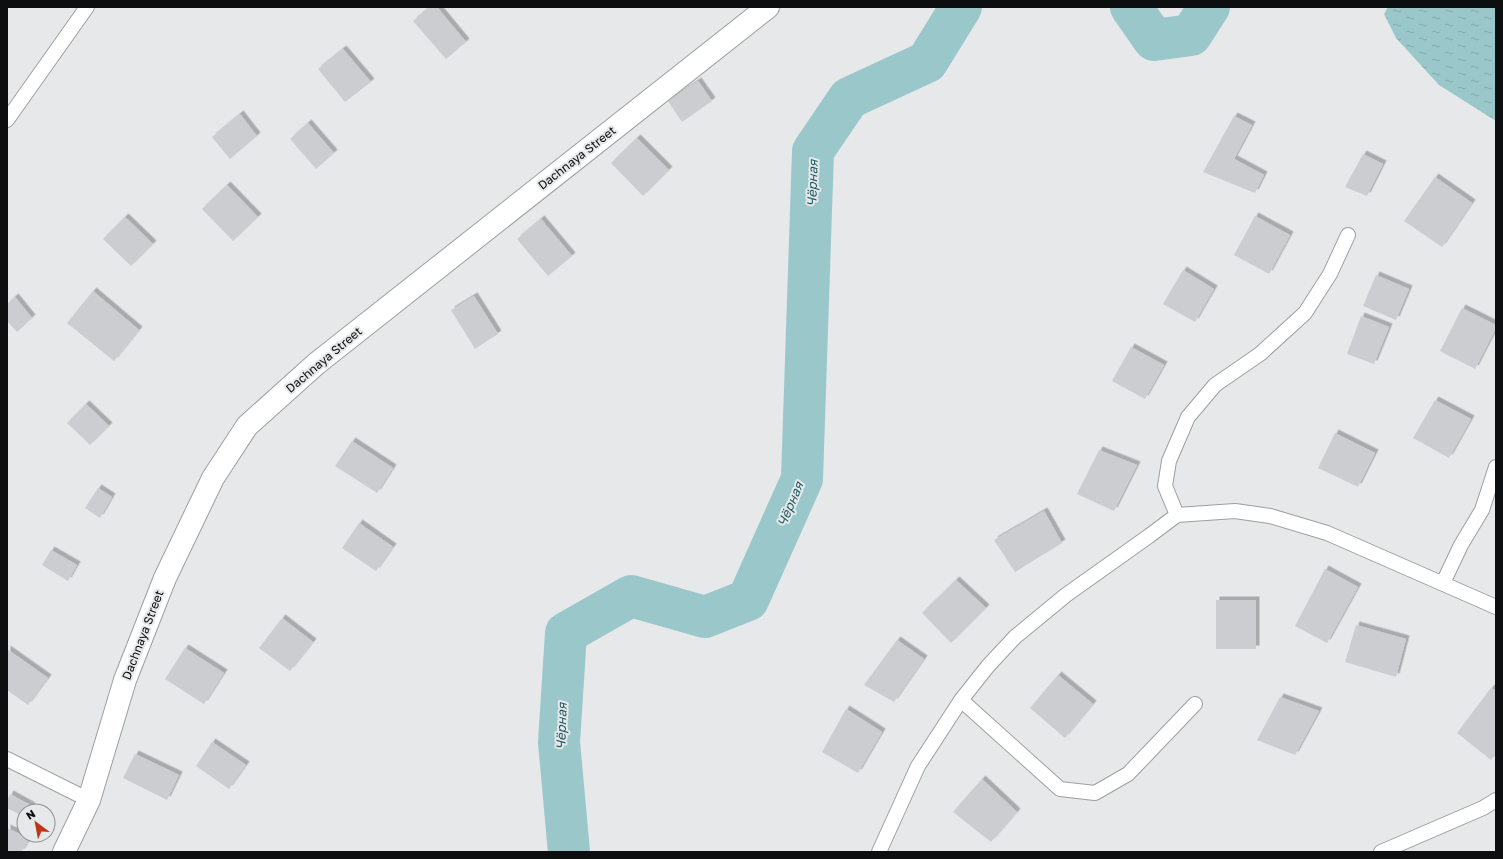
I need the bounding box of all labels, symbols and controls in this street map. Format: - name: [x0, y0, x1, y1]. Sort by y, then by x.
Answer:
- street label: Dachnaya Street: [535, 122, 619, 193]
- water label: Чёрная: [803, 158, 821, 207]
- street label: Dachnaya Street: [283, 323, 365, 396]
- water label: Чёрная: [773, 478, 807, 529]
- street label: Dachnaya Street: [119, 588, 167, 682]
- water label: Чёрная: [552, 701, 570, 750]
- north arrow: [16, 803, 56, 843]
- text: N: [23, 806, 37, 822]

